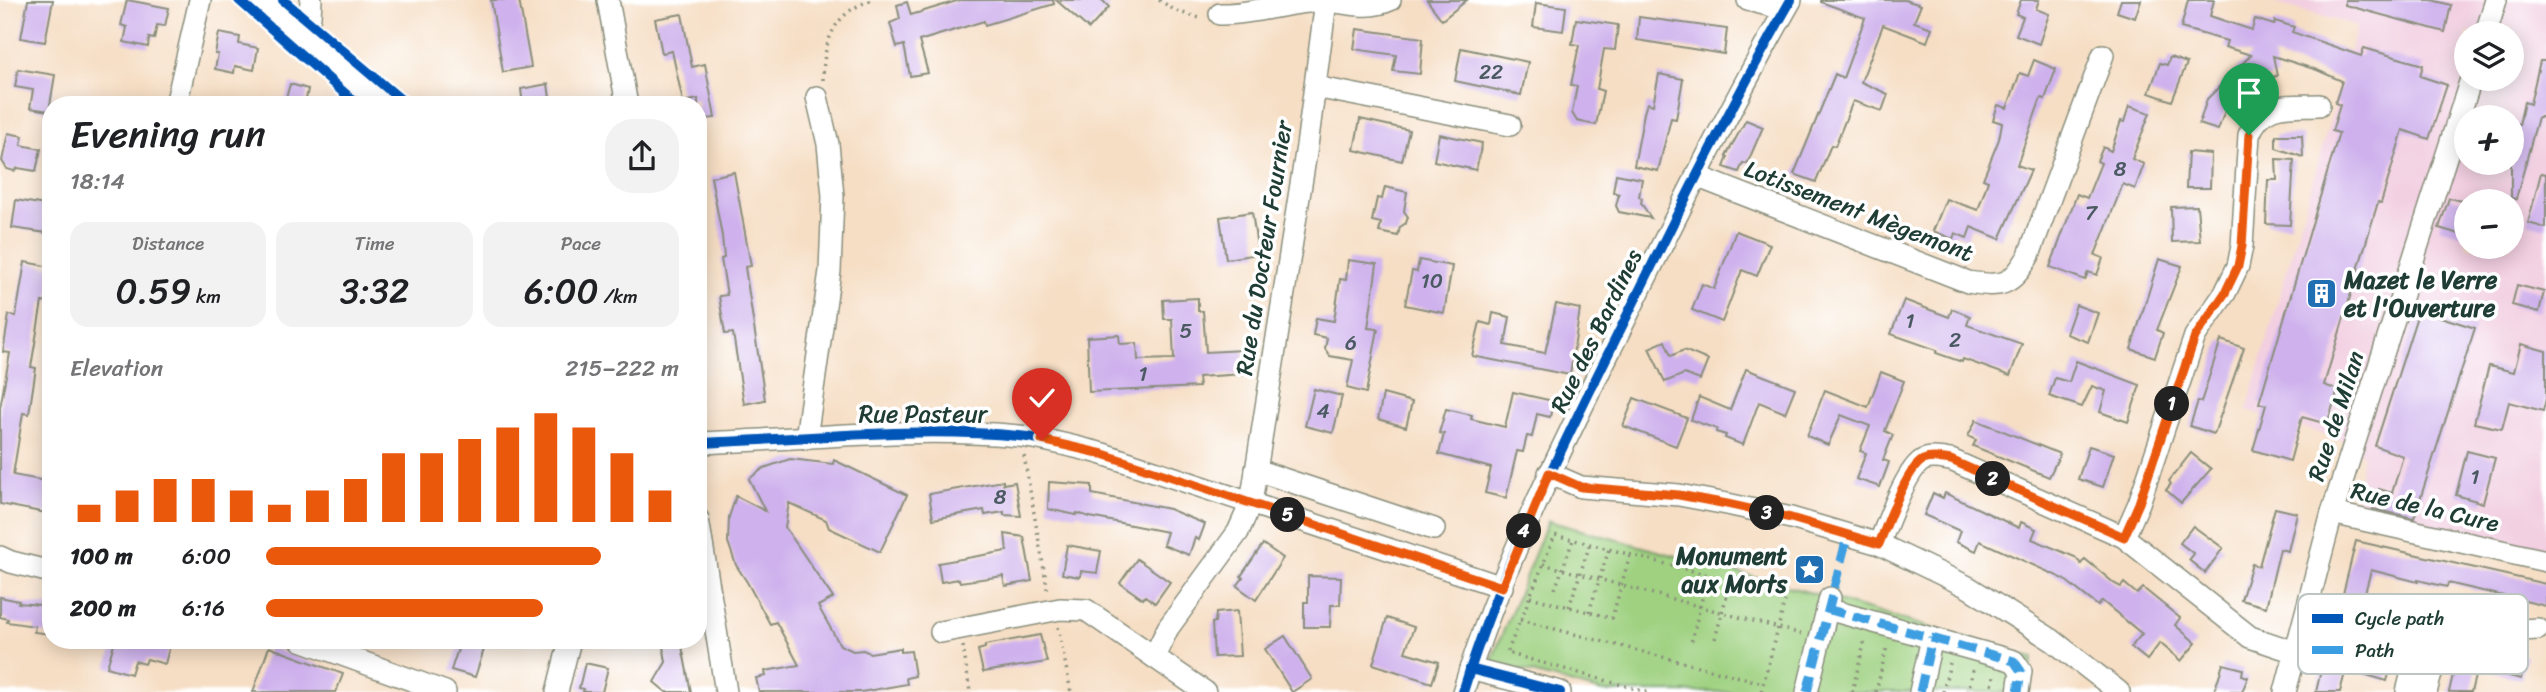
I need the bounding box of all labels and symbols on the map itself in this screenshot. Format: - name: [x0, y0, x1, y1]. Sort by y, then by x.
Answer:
- house number: 22: [1479, 53, 1503, 91]
- pin: [2219, 63, 2279, 135]
- street label: Rue du Docteur Fournier: [1223, 116, 1305, 378]
- street label: Lotissement Mègemont: [1738, 148, 1980, 274]
- house number: 8: [2114, 150, 2127, 188]
- house number: 7: [2085, 194, 2099, 232]
- street label: Rue des Bardines: [1538, 242, 1654, 420]
- place label: Mazet le Verre et l'Ouverture: [2343, 259, 2498, 329]
- house number: 10: [1421, 262, 1443, 300]
- building icon: Mazet le Verre et l'Ouverture: [2304, 277, 2338, 311]
- house number: 1: [1905, 302, 1915, 340]
- house number: 5: [1180, 312, 1193, 350]
- house number: 2: [1949, 321, 1961, 359]
- house number: 6: [1345, 324, 1357, 362]
- street label: Rue de Milan: [2295, 346, 2377, 486]
- house number: 1: [1138, 355, 1148, 393]
- pin: [1012, 368, 1072, 440]
- pin: 1: [2154, 386, 2190, 422]
- house number: 4: [1316, 392, 1330, 430]
- street label: Rue Pasteur: [859, 393, 989, 435]
- house number: 1: [2470, 458, 2480, 496]
- pin: 2: [1976, 462, 2010, 496]
- street label: Rue de la Cure: [2347, 470, 2504, 545]
- house number: 8: [994, 478, 1007, 516]
- pin: 3: [1750, 496, 1784, 530]
- pin: 5: [1270, 498, 1306, 532]
- pin: 4: [1506, 514, 1542, 548]
- place label: Monument aux Morts: [1675, 535, 1788, 605]
- place icon: Monument aux Morts: [1793, 553, 1827, 587]
- legend: [2298, 594, 2528, 674]
- text: Cycle path: [2355, 602, 2444, 635]
- text: Path: [2355, 634, 2394, 667]

